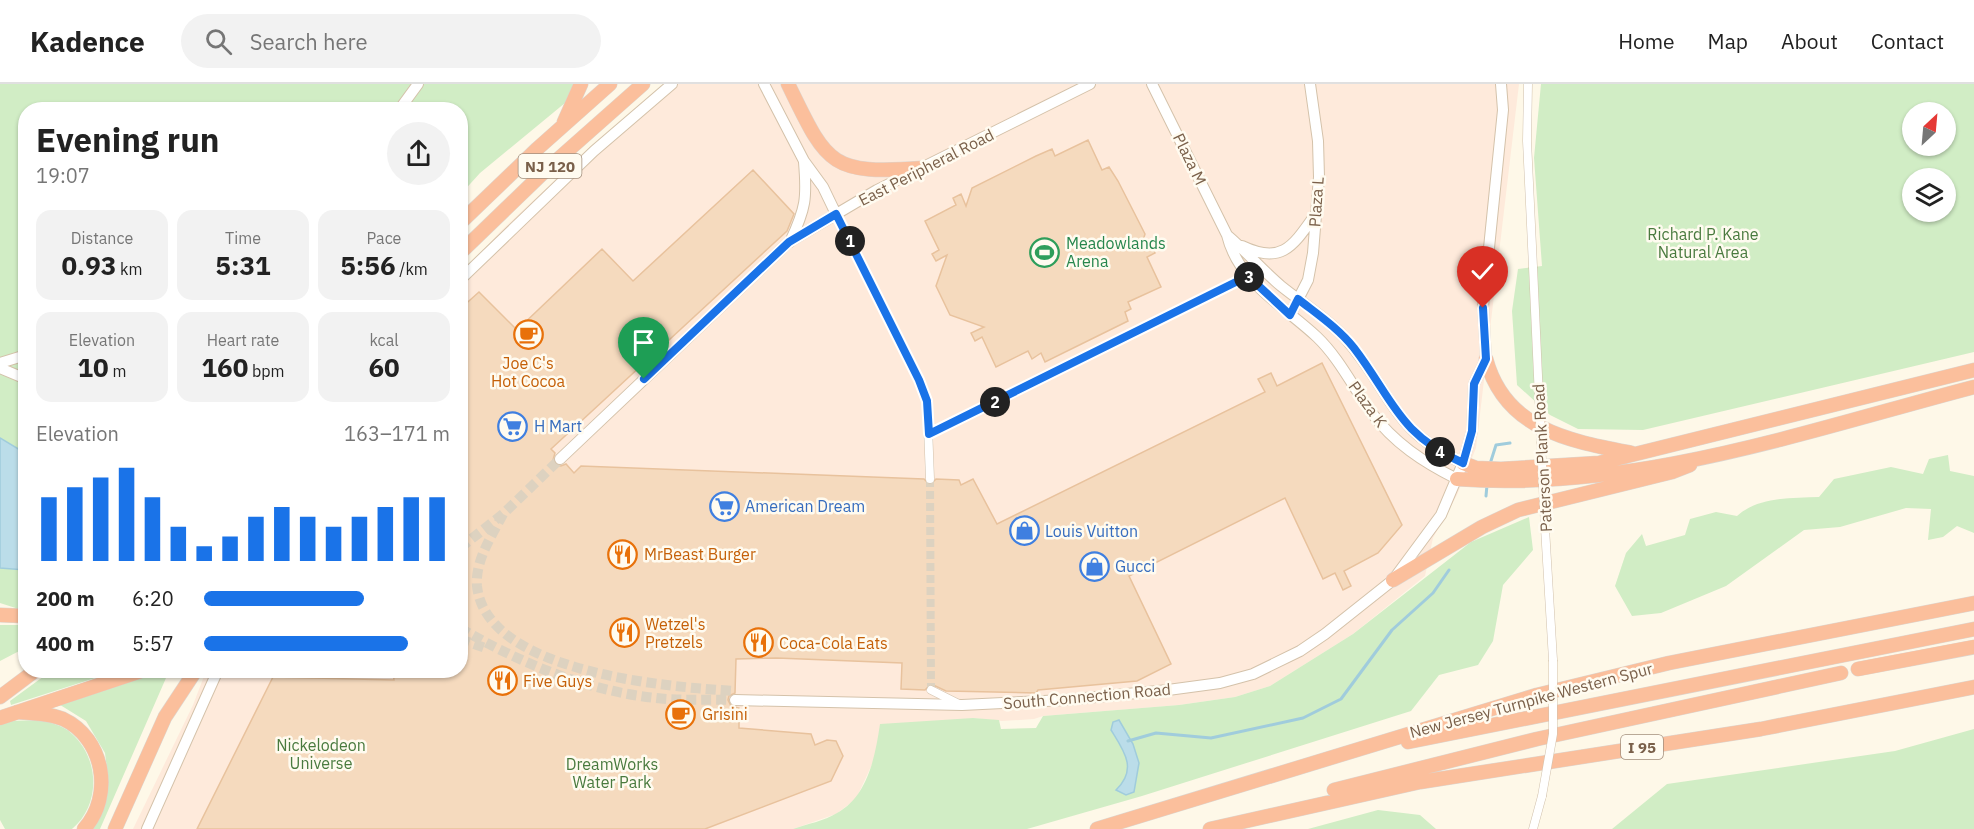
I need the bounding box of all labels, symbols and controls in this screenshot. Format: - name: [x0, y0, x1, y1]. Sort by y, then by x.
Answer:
- search box: [181, 14, 601, 68]
- text: Kadence: [30, 23, 145, 60]
- icon: search: [202, 25, 235, 58]
- text: Search here: [250, 27, 368, 56]
- text: Home: [1618, 27, 1675, 55]
- text: Map: [1708, 27, 1748, 55]
- text: About: [1781, 27, 1838, 55]
- text: Contact: [1871, 27, 1944, 55]
- north arrow: [1902, 102, 1956, 156]
- map controls: [1902, 102, 1956, 222]
- text: Evening run: [36, 118, 220, 161]
- button: share: [387, 122, 450, 185]
- street label: East Peripheral Road: [855, 124, 997, 210]
- street label: Plaza M: [1169, 130, 1211, 188]
- road number: NJ 120: [518, 154, 582, 178]
- text: 19:07: [36, 162, 90, 189]
- button: layers: [1902, 168, 1956, 222]
- street label: Plaza L: [1304, 176, 1328, 228]
- park label: Richard P. Kane Natural Area: [1647, 224, 1759, 262]
- pin: 1: [835, 226, 865, 256]
- text: Distance: [71, 228, 133, 248]
- text: Time: [225, 228, 261, 248]
- text: Pace: [367, 228, 401, 248]
- text: 1: [845, 231, 855, 251]
- place label: Meadowlands Arena: [1066, 233, 1166, 271]
- sports icon: Meadowlands Arena: [1029, 236, 1061, 268]
- pin: [1457, 246, 1508, 308]
- text: 0.93: [61, 248, 116, 282]
- text: 5:31: [215, 248, 271, 282]
- text: 5:56: [340, 248, 396, 282]
- icon: check: [1466, 255, 1499, 288]
- text: km: [116, 259, 143, 279]
- text: /km: [396, 259, 428, 279]
- pin: 3: [1234, 262, 1264, 292]
- text: 3: [1244, 267, 1254, 287]
- pin: [618, 317, 669, 379]
- cafe icon: Joe C's Hot Cocoa: [512, 319, 544, 351]
- icon: arrive: [627, 326, 660, 359]
- text: Elevation: [69, 330, 135, 350]
- text: Heart rate: [207, 330, 279, 350]
- text: kcal: [369, 330, 399, 350]
- text: 10: [78, 350, 109, 384]
- text: 160: [201, 350, 248, 384]
- text: 60: [368, 350, 400, 384]
- place label: Joe C's Hot Cocoa: [491, 353, 565, 391]
- text: m: [109, 361, 126, 381]
- text: bpm: [248, 361, 285, 381]
- street label: Plaza K: [1344, 377, 1392, 431]
- street label: Paterson Plank Road: [1528, 383, 1556, 533]
- pin: 2: [980, 387, 1010, 417]
- text: 2: [990, 392, 1000, 412]
- supermarket icon: H Mart: [497, 410, 529, 442]
- place label: H Mart: [534, 416, 582, 436]
- text: Elevation: [36, 420, 119, 447]
- text: 163–171 m: [344, 420, 450, 447]
- pin: 4: [1425, 437, 1455, 467]
- text: 4: [1435, 442, 1445, 462]
- supermarket icon: American Dream: [708, 490, 740, 522]
- place label: American Dream: [745, 496, 865, 516]
- shop icon: Louis Vuitton: [1008, 515, 1040, 547]
- place label: Louis Vuitton: [1045, 521, 1138, 541]
- restaurant icon: MrBeast Burger: [607, 538, 639, 570]
- place label: MrBeast Burger: [644, 544, 756, 564]
- shop icon: Gucci: [1078, 550, 1110, 582]
- place label: Gucci: [1115, 556, 1155, 576]
- text: 200 m: [36, 585, 95, 612]
- text: 6:20: [132, 585, 174, 612]
- place label: Wetzel's Pretzels: [645, 614, 705, 652]
- restaurant icon: Wetzel's Pretzels: [608, 617, 640, 649]
- restaurant icon: Coca-Cola Eats: [742, 627, 774, 659]
- text: 400 m: [36, 630, 95, 657]
- text: 5:57: [132, 630, 174, 657]
- place label: Coca-Cola Eats: [779, 633, 888, 653]
- street label: New Jersey Turnpike Western Spur: [1407, 658, 1655, 742]
- restaurant icon: Five Guys: [486, 665, 518, 697]
- place label: Five Guys: [523, 671, 592, 691]
- street label: South Connection Road: [1002, 679, 1172, 713]
- cafe icon: Grisini: [665, 698, 697, 730]
- place label: Grisini: [702, 704, 748, 724]
- park label: Nickelodeon Universe: [276, 735, 366, 773]
- road number: I 95: [1621, 735, 1663, 759]
- park label: DreamWorks Water Park: [566, 754, 658, 792]

